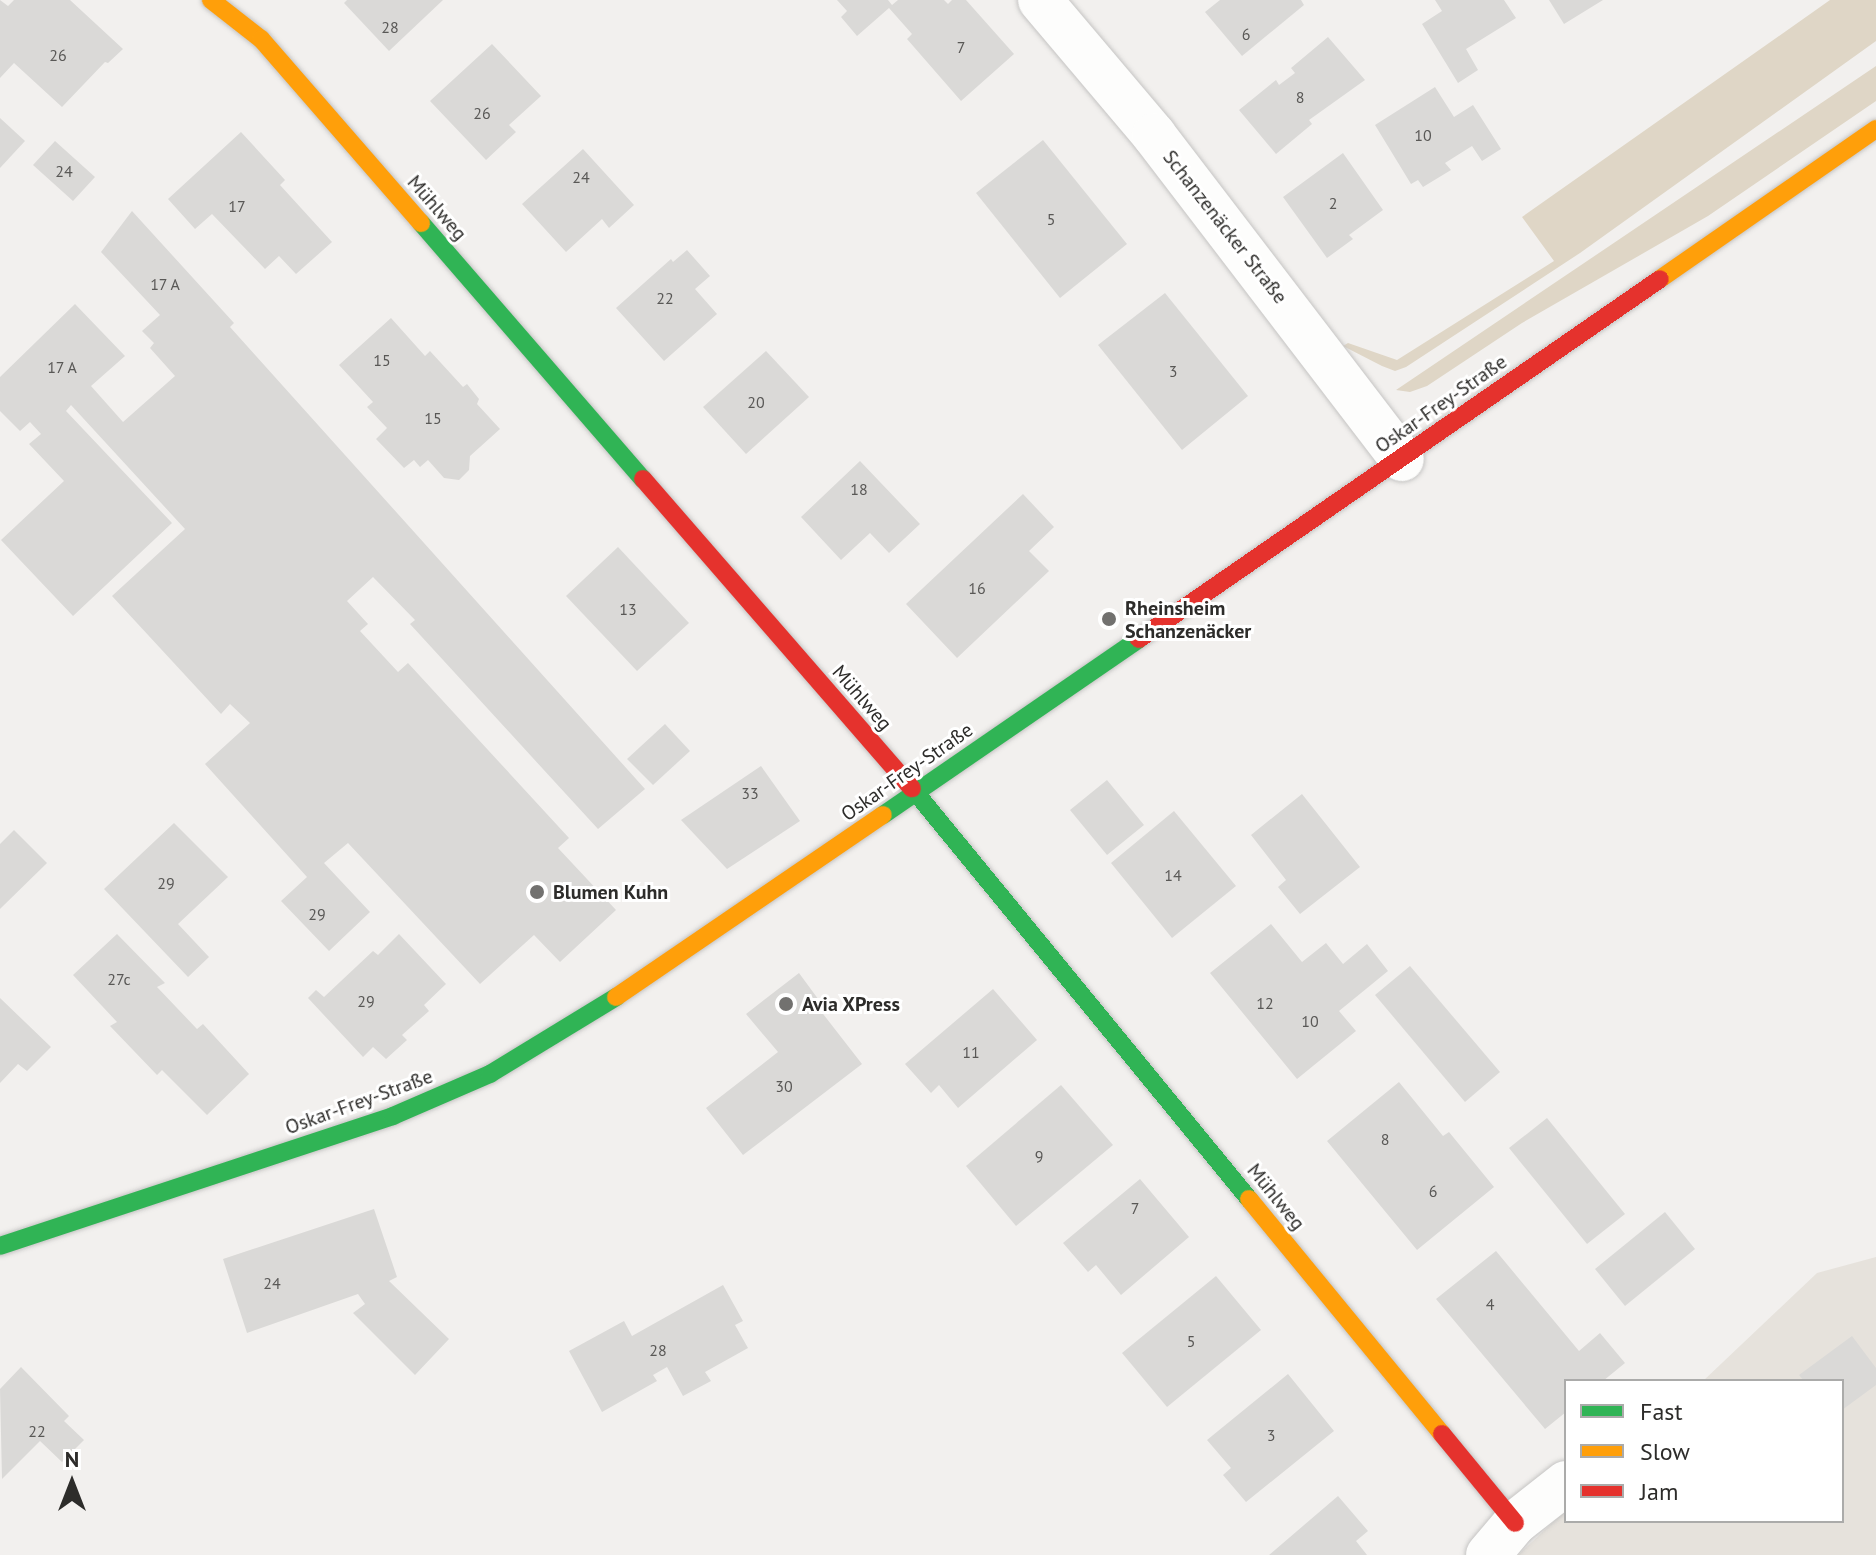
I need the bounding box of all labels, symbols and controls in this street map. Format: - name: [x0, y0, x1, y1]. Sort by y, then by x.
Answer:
- house number: 28: [381, 17, 399, 37]
- house number: 6: [1242, 24, 1250, 44]
- house number: 7: [957, 37, 965, 57]
- house number: 26: [49, 45, 67, 65]
- house number: 8: [1296, 87, 1304, 107]
- house number: 26: [473, 103, 491, 123]
- house number: 10: [1414, 125, 1432, 145]
- street label: Schanzenäcker Straße: [1158, 146, 1292, 308]
- house number: 24: [55, 161, 73, 181]
- house number: 24: [572, 167, 590, 187]
- street label: Mühlweg: [402, 170, 472, 246]
- house number: 2: [1329, 193, 1337, 213]
- house number: 17: [228, 196, 246, 216]
- house number: 5: [1047, 209, 1055, 229]
- house number: 17 A: [149, 274, 181, 294]
- house number: 22: [656, 288, 674, 308]
- house number: 15: [373, 350, 391, 370]
- street label: Oskar-Frey-Straße: [1371, 350, 1511, 458]
- house number: 17 A: [46, 357, 78, 377]
- house number: 3: [1169, 361, 1177, 381]
- house number: 20: [747, 392, 765, 412]
- house number: 15: [424, 408, 442, 428]
- house number: 18: [850, 479, 868, 499]
- house number: 16: [968, 578, 986, 598]
- place label: Rheinsheim Schanzenäcker: [1125, 596, 1251, 643]
- house number: 13: [619, 599, 637, 619]
- marker: Rheinsheim Schanzenäcker: [1100, 610, 1118, 628]
- street label: Mühlweg: [827, 660, 897, 736]
- street label: Oskar-Frey-Straße: [837, 718, 977, 826]
- house number: 33: [741, 783, 759, 803]
- house number: 14: [1164, 865, 1182, 885]
- house number: 29: [157, 873, 175, 893]
- place label: Blumen Kuhn: [553, 880, 668, 904]
- marker: Blumen Kuhn: [528, 883, 546, 901]
- house number: 29: [308, 904, 326, 924]
- house number: 27c: [107, 969, 131, 989]
- house number: 29: [357, 991, 375, 1011]
- place label: Avia XPress: [802, 992, 900, 1016]
- house number: 12: [1256, 993, 1274, 1013]
- marker: Avia XPress: [777, 995, 795, 1013]
- house number: 10: [1301, 1011, 1319, 1031]
- house number: 11: [962, 1042, 980, 1062]
- street label: Oskar-Frey-Straße: [282, 1064, 436, 1140]
- house number: 30: [775, 1076, 793, 1096]
- house number: 8: [1381, 1129, 1389, 1149]
- house number: 9: [1035, 1146, 1043, 1166]
- street label: Mühlweg: [1242, 1159, 1310, 1235]
- house number: 6: [1429, 1181, 1437, 1201]
- house number: 7: [1131, 1198, 1139, 1218]
- house number: 24: [263, 1273, 281, 1293]
- house number: 4: [1486, 1294, 1494, 1314]
- house number: 5: [1187, 1331, 1195, 1351]
- house number: 28: [649, 1340, 667, 1360]
- legend: [1564, 1379, 1844, 1523]
- text: Fast: [1640, 1396, 1683, 1427]
- house number: 22: [28, 1421, 46, 1441]
- house number: 3: [1267, 1425, 1275, 1445]
- text: Slow: [1640, 1436, 1690, 1467]
- north arrow: [32, 1443, 112, 1523]
- text: N: [65, 1445, 79, 1473]
- text: Jam: [1640, 1476, 1678, 1507]

